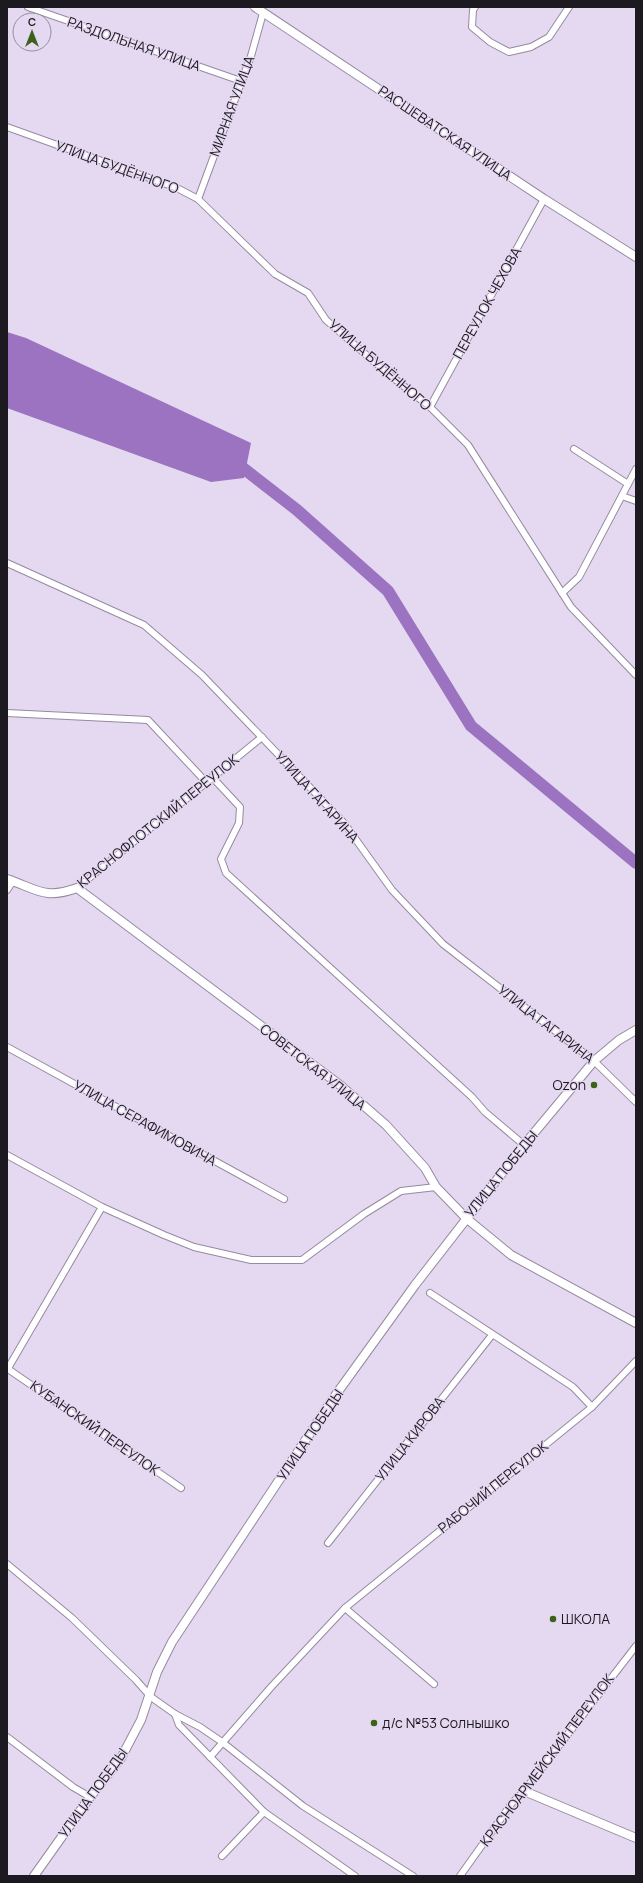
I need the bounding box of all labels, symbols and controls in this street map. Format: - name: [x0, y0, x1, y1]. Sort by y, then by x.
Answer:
- north arrow: [12, 12, 52, 52]
- street label: РАЗДОЛЬНАЯ УЛИЦА: [65, 12, 203, 75]
- text: С: [28, 14, 36, 29]
- street label: МИРНАЯ УЛИЦА: [204, 53, 259, 159]
- street label: РАСШЕВАТСКАЯ УЛИЦА: [375, 81, 516, 184]
- street label: УЛИЦА БУДЁННОГО: [53, 135, 182, 198]
- street label: ПЕРЕУЛОК ЧЕХОВА: [448, 243, 525, 362]
- street label: УЛИЦА БУДЁННОГО: [325, 315, 436, 414]
- street label: УЛИЦА ГАГАРИНА: [271, 747, 364, 847]
- street label: КРАСНОФЛОТСКИЙ ПЕРЕУЛОК: [73, 749, 243, 892]
- street label: УЛИЦА ГАГАРИНА: [494, 980, 598, 1067]
- street label: СОВЕТСКАЯ УЛИЦА: [256, 1019, 370, 1114]
- street label: УЛИЦА СЕРАФИМОВИЧА: [70, 1075, 220, 1170]
- place label: Ozon: [552, 1075, 586, 1094]
- marker: Ozon: [589, 1080, 599, 1090]
- street label: УЛИЦА ПОБЕДЫ: [460, 1126, 541, 1221]
- street label: КУБАНСКИЙ ПЕРЕУЛОК: [27, 1376, 164, 1480]
- street label: УЛИЦА ПОБЕДЫ: [272, 1385, 347, 1484]
- street label: УЛИЦА КИРОВА: [370, 1392, 449, 1485]
- street label: РАБОЧИЙ ПЕРЕУЛОК: [434, 1436, 552, 1537]
- place label: ШКОЛА: [561, 1609, 610, 1628]
- marker: ШКОЛА: [548, 1614, 558, 1624]
- street label: КРАСНОАРМЕЙСКИЙ ПЕРЕУЛОК: [475, 1669, 618, 1850]
- place label: д/с №53 Солнышко: [382, 1713, 509, 1732]
- marker: д/с №53 Солнышко: [369, 1718, 379, 1728]
- street label: УЛИЦА ПОБЕДЫ: [54, 1744, 132, 1841]

